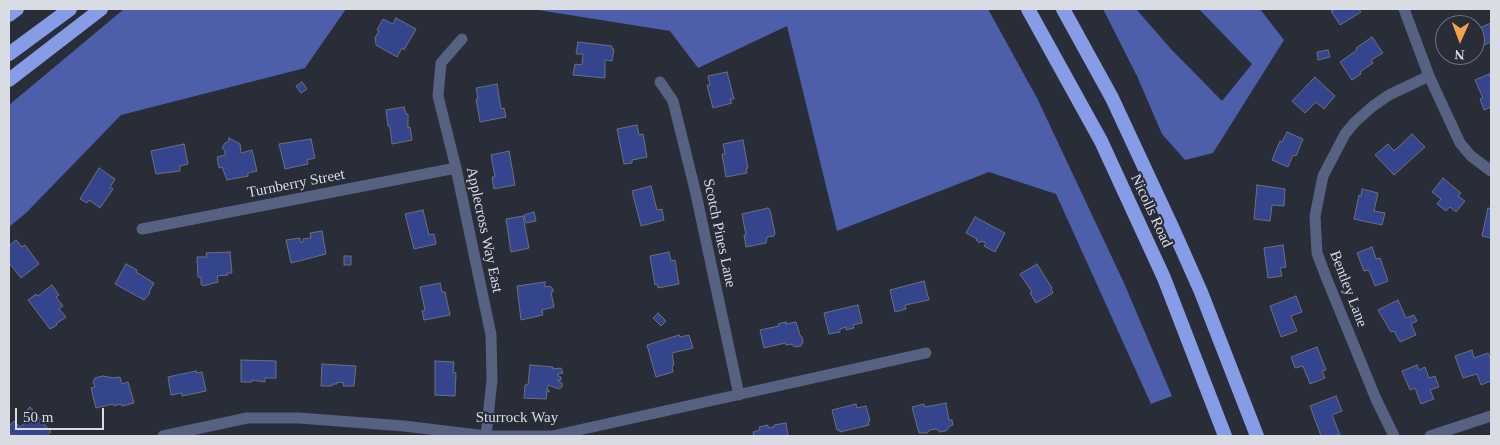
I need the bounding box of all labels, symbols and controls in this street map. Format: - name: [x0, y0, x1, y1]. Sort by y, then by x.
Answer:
- north arrow: [1435, 15, 1485, 65]
- text: N: [1454, 47, 1465, 62]
- street label: Turnberry Street: [246, 166, 346, 202]
- street label: Applecross Way East: [462, 166, 506, 294]
- street label: Nicolls Road: [1126, 172, 1176, 250]
- street label: Scotch Pines Lane: [699, 177, 739, 289]
- street label: Bentley Lane: [1325, 248, 1371, 330]
- scale bar: [18, 398, 106, 430]
- text: 50 m: [23, 409, 53, 425]
- street label: Sturrock Way: [476, 409, 558, 427]

